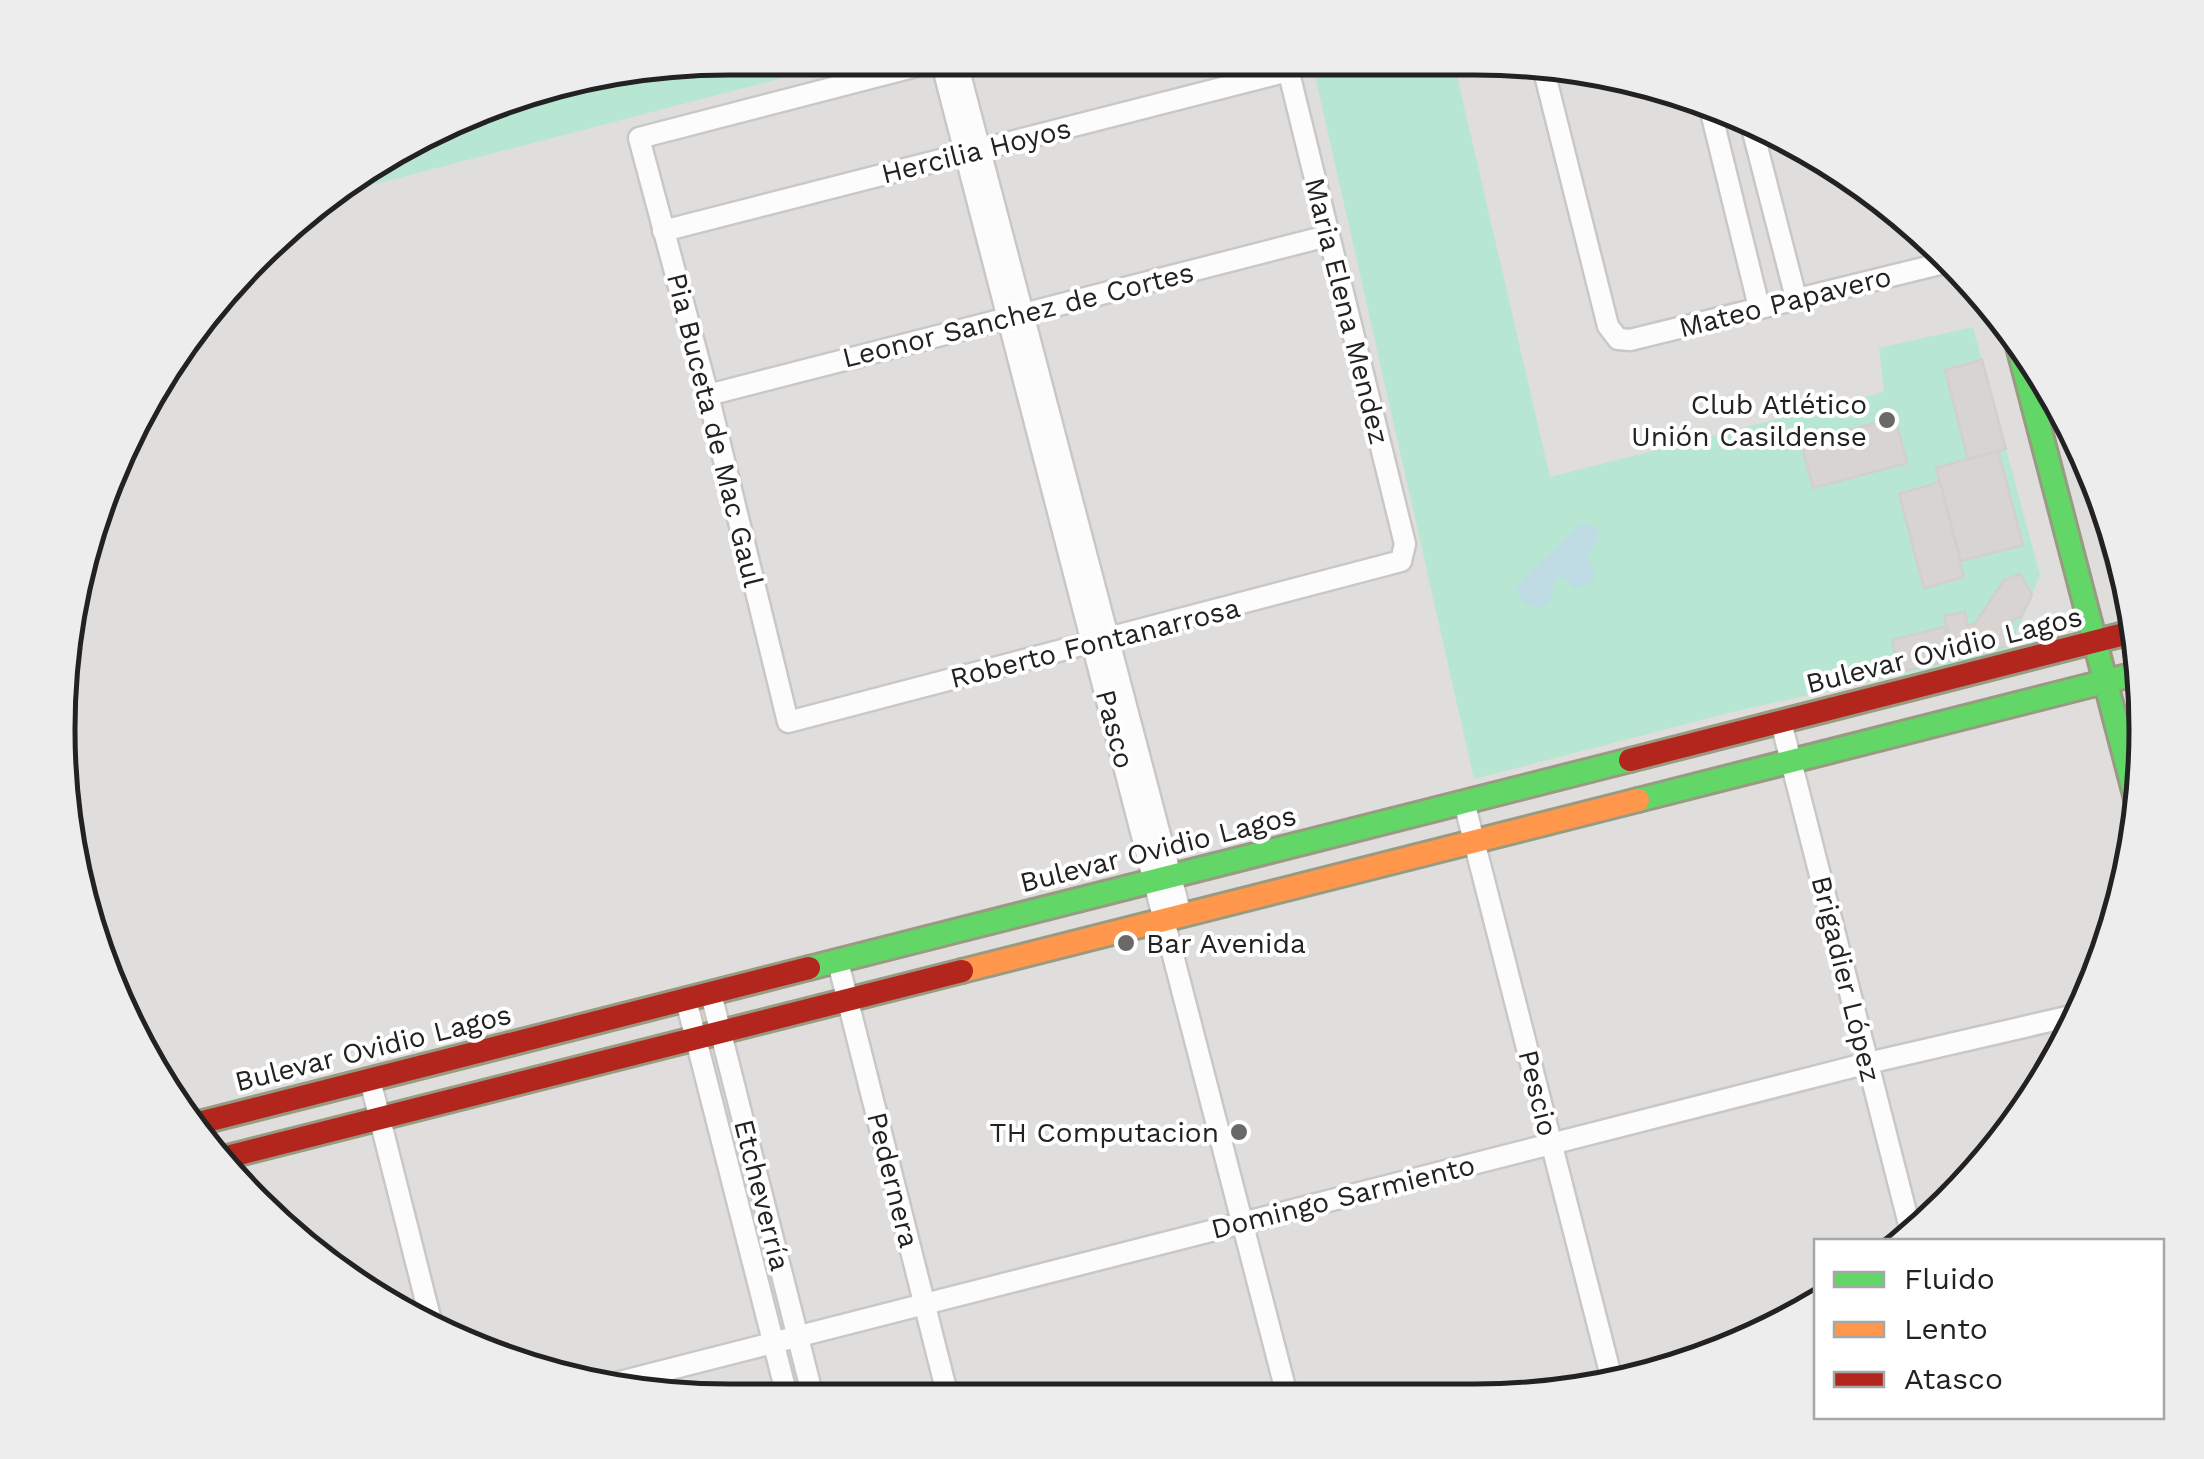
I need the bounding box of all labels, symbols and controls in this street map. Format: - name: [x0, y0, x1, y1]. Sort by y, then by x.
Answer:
- street label: Hercilia Hoyos: [878, 112, 1074, 190]
- street label: Maria Elena Mendez: [1298, 174, 1396, 448]
- street label: Leonor Sanchez de Cortes: [839, 255, 1197, 375]
- street label: Mateo Papavero: [1675, 260, 1895, 344]
- street label: Pia Buceta de Mac Gaul: [660, 269, 770, 591]
- place label: Club Atlético Unión Casildense: [1631, 388, 1867, 453]
- marker: Club Atlético Unión Casildense: [1876, 409, 1898, 431]
- street label: Roberto Fontanarrosa: [947, 591, 1243, 695]
- street label: Bulevar Ovidio Lagos: [1802, 600, 2086, 700]
- street label: Pasco: [1089, 686, 1141, 772]
- street label: Bulevar Ovidio Lagos: [1016, 799, 1300, 899]
- street label: Brigadier López: [1804, 873, 1888, 1085]
- place label: Bar Avenida: [1146, 927, 1306, 960]
- marker: Bar Avenida: [1115, 932, 1137, 954]
- street label: Bulevar Ovidio Lagos: [231, 998, 515, 1098]
- street label: Pescio: [1511, 1046, 1565, 1140]
- street label: Pedernera: [860, 1109, 926, 1251]
- street label: Etcheverría: [727, 1116, 797, 1274]
- place label: TH Computacion: [990, 1116, 1219, 1149]
- marker: TH Computacion: [1228, 1121, 1250, 1143]
- street label: Domingo Sarmiento: [1208, 1148, 1478, 1246]
- legend: [1814, 1239, 2164, 1419]
- text: Fluido: [1904, 1261, 1995, 1296]
- text: Lento: [1904, 1311, 1988, 1346]
- text: Atasco: [1904, 1361, 2003, 1396]

